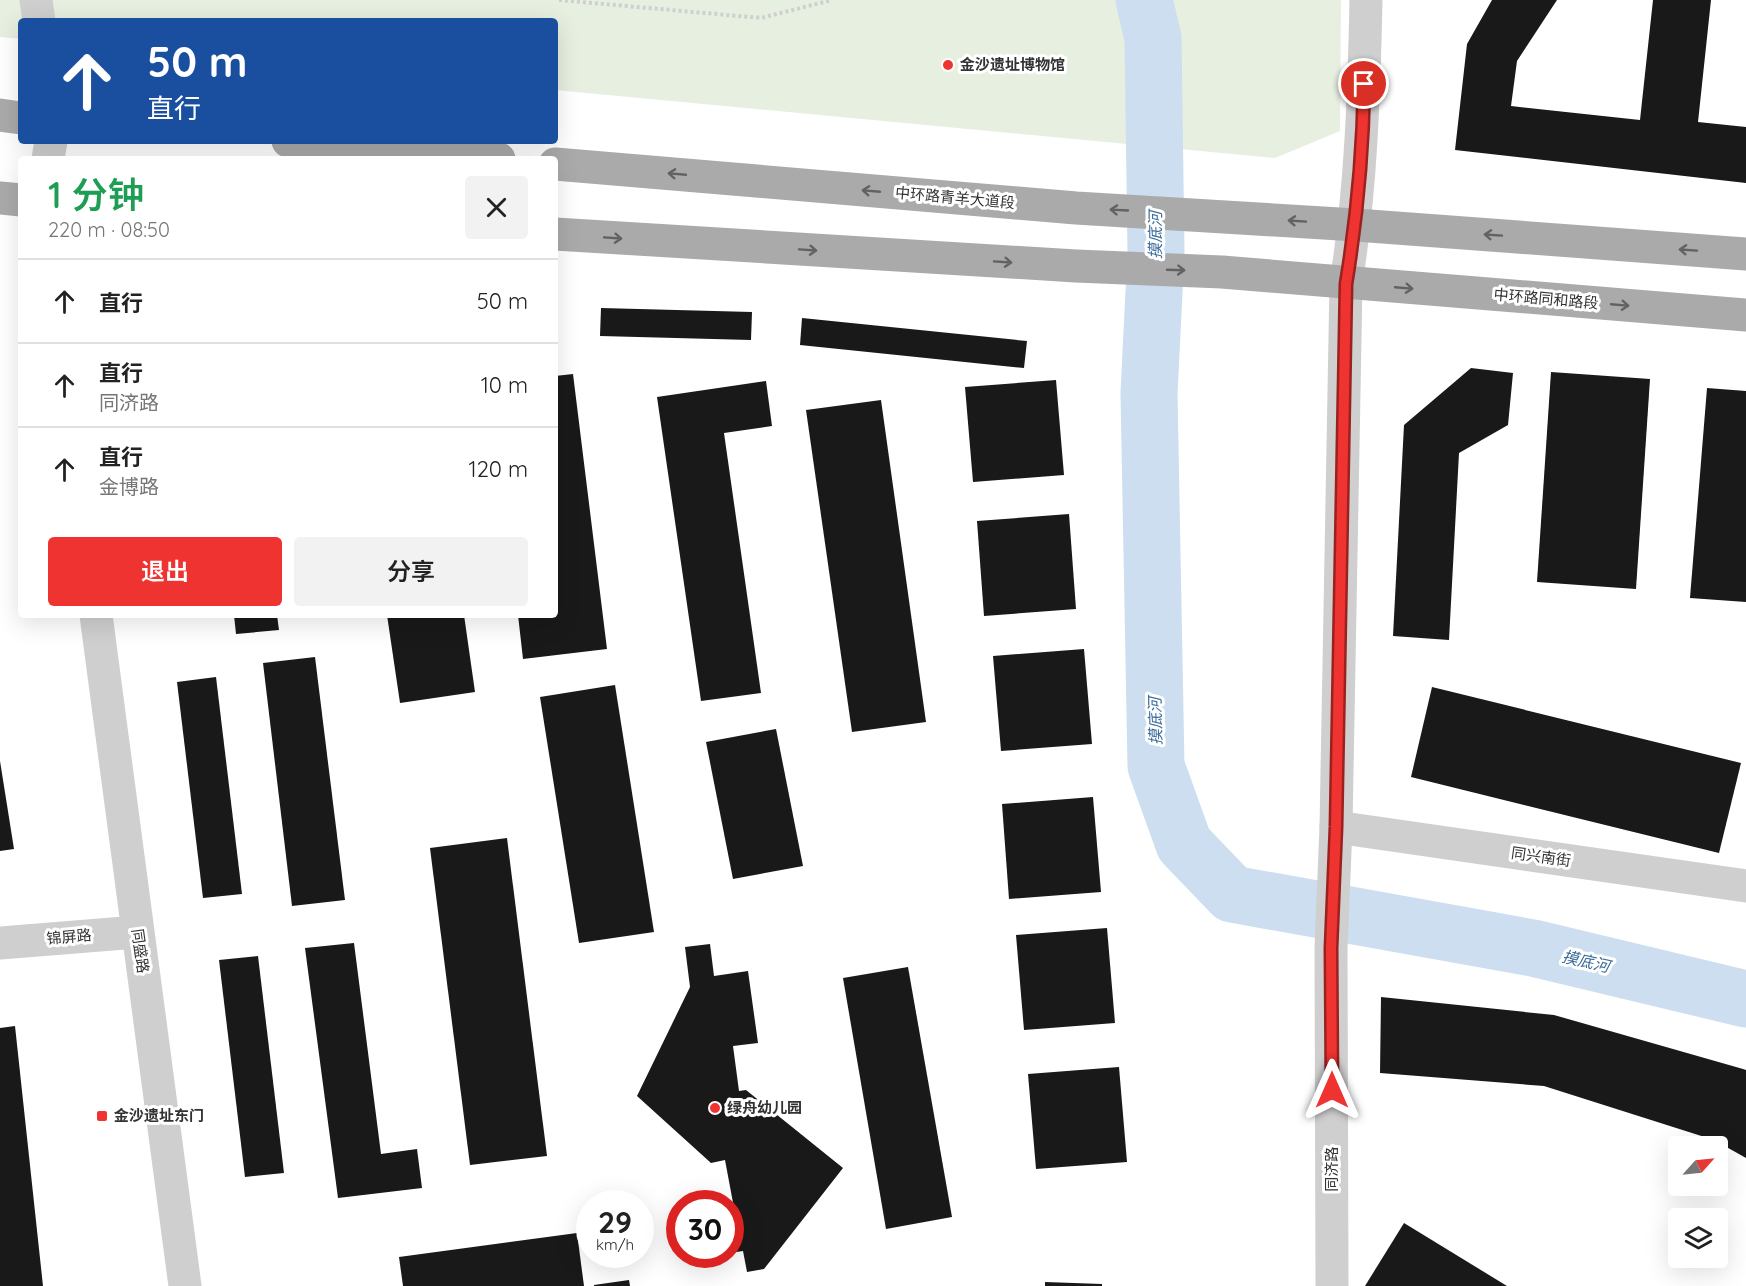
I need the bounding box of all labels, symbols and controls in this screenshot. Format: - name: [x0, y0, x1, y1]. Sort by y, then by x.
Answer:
- text: 50 m: [147, 35, 247, 88]
- icon: ahead: [48, 42, 126, 120]
- place label: 金沙遗址博物馆: [960, 55, 1065, 74]
- marker: 金沙遗址博物馆: [941, 58, 955, 72]
- pin: [1338, 58, 1389, 109]
- icon: arrive: [1347, 67, 1380, 100]
- text: 直行: [147, 91, 201, 125]
- one-way arrow: [667, 168, 687, 179]
- text: 1 分钟: [48, 172, 144, 217]
- button: close: [465, 176, 528, 239]
- street label: 中环路青羊大道段: [894, 183, 1016, 212]
- one-way arrow: [862, 185, 881, 196]
- one-way arrow: [1109, 205, 1129, 216]
- water label: 摸底河: [1145, 208, 1165, 259]
- one-way arrow: [1288, 215, 1308, 226]
- text: 220 m · 08:50: [48, 217, 170, 242]
- one-way arrow: [1484, 230, 1504, 241]
- one-way arrow: [603, 232, 623, 243]
- one-way arrow: [798, 244, 818, 255]
- one-way arrow: [1678, 244, 1698, 255]
- one-way arrow: [992, 256, 1012, 267]
- one-way arrow: [1166, 265, 1186, 276]
- one-way arrow: [1394, 283, 1414, 294]
- street label: 中环路同和路段: [1493, 284, 1599, 313]
- icon: ahead: [48, 285, 81, 318]
- text: 50 m: [477, 287, 528, 315]
- text: 直行: [99, 289, 143, 317]
- one-way arrow: [1609, 300, 1629, 311]
- text: 直行: [99, 359, 143, 387]
- icon: ahead: [48, 369, 81, 402]
- text: 10 m: [481, 371, 528, 399]
- text: 同济路: [99, 390, 159, 415]
- text: 直行: [99, 443, 143, 471]
- icon: ahead: [48, 453, 81, 486]
- text: 120 m: [469, 455, 528, 483]
- text: 金博路: [99, 474, 159, 499]
- button: 退出: [48, 537, 282, 606]
- button: 分享: [294, 537, 528, 606]
- water label: 摸底河: [1145, 694, 1165, 745]
- street label: 同兴南街: [1510, 843, 1572, 870]
- street label: 锦屏路: [46, 925, 92, 948]
- street label: 同盛路: [128, 927, 153, 975]
- water label: 摸底河: [1560, 946, 1615, 977]
- position arrow: [1300, 1058, 1364, 1122]
- place label: 绿舟幼儿园: [727, 1098, 802, 1117]
- marker: 绿舟幼儿园: [708, 1101, 722, 1115]
- place label: 金沙遗址东门: [114, 1106, 204, 1125]
- marker: 金沙遗址东门: [95, 1109, 109, 1123]
- north arrow: [1668, 1136, 1728, 1196]
- map controls: [1668, 1136, 1728, 1268]
- street label: 同济路: [1322, 1146, 1341, 1192]
- speed limit sign: 30: [666, 1190, 744, 1268]
- text: 29: [598, 1203, 632, 1241]
- button: layers: [1668, 1208, 1728, 1268]
- text: km/h: [596, 1235, 634, 1254]

